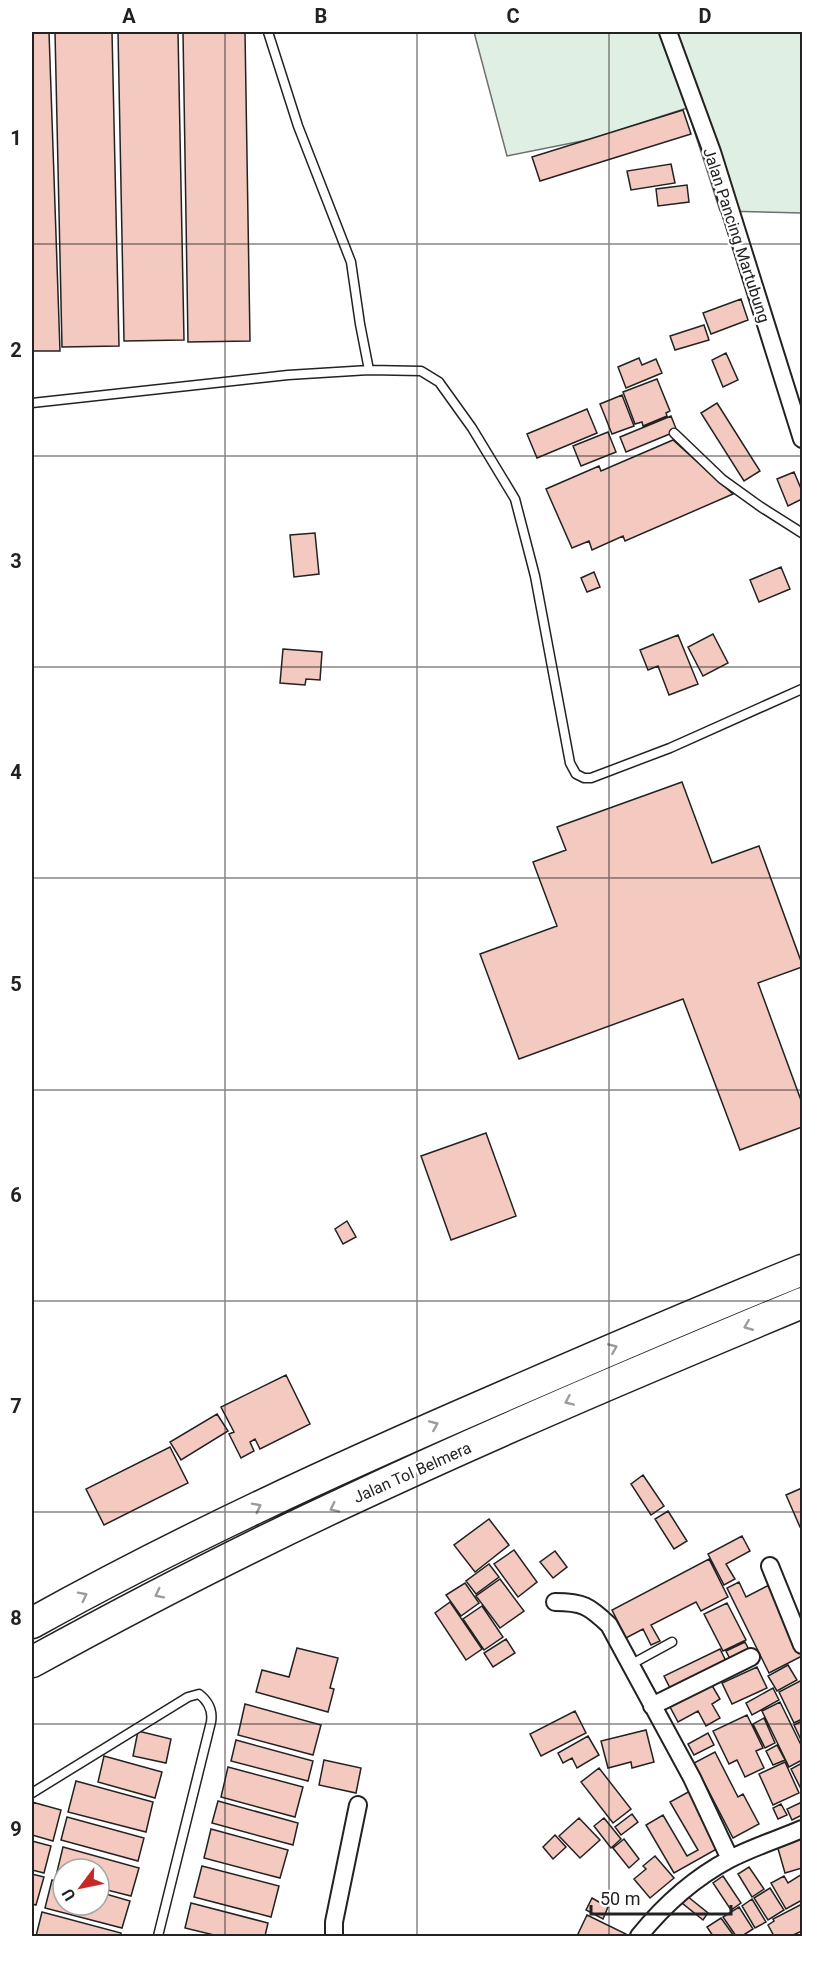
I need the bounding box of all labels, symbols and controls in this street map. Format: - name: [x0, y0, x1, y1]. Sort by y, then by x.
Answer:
- text: A: [122, 4, 136, 28]
- text: B: [315, 4, 327, 28]
- text: C: [506, 4, 520, 28]
- text: D: [699, 4, 712, 28]
- text: 1: [10, 126, 22, 150]
- street label: Jalan Pancing Martubung: [699, 145, 774, 325]
- text: 2: [10, 338, 22, 362]
- text: 3: [10, 549, 22, 573]
- text: 4: [10, 760, 22, 784]
- text: 5: [10, 972, 22, 996]
- text: 6: [10, 1183, 22, 1207]
- one-way arrow: [744, 1319, 755, 1331]
- one-way arrow: [607, 1343, 618, 1355]
- text: 7: [10, 1394, 22, 1418]
- one-way arrow: [564, 1394, 575, 1406]
- one-way arrow: [428, 1421, 439, 1433]
- street label: Jalan Tol Belmera: [350, 1438, 474, 1507]
- one-way arrow: [329, 1500, 340, 1512]
- one-way arrow: [251, 1503, 261, 1514]
- one-way arrow: [154, 1587, 165, 1599]
- one-way arrow: [77, 1592, 88, 1603]
- text: 8: [10, 1606, 22, 1630]
- text: 9: [10, 1817, 22, 1841]
- north arrow: [51, 1857, 111, 1917]
- scale bar: [591, 1878, 730, 1916]
- text: U: [58, 1885, 80, 1904]
- text: 50 m: [600, 1888, 640, 1909]

